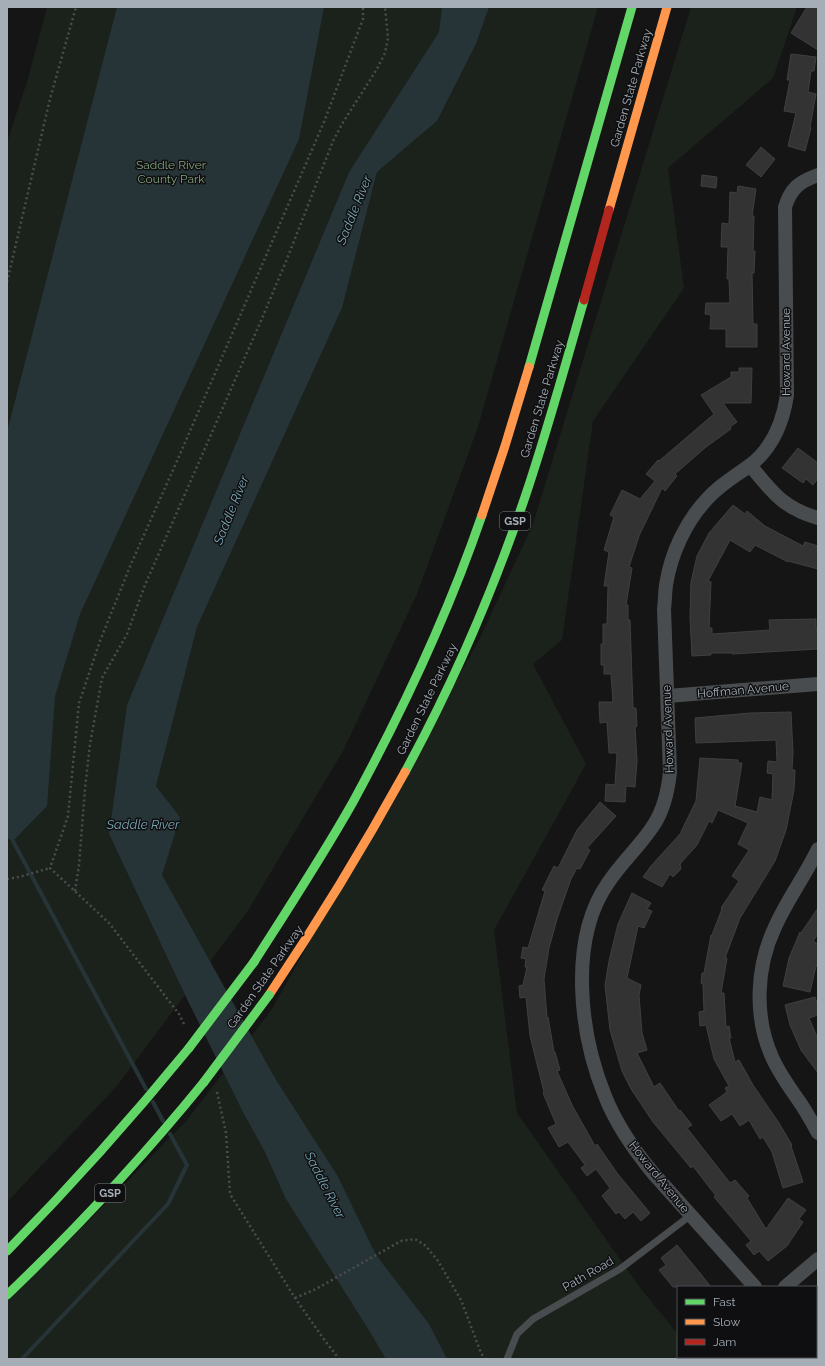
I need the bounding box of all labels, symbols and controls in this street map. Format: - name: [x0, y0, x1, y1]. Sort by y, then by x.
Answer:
- street label: Garden State Parkway: [607, 27, 655, 149]
- park label: Saddle River County Park: [136, 158, 207, 186]
- water label: Saddle River: [333, 173, 375, 248]
- street label: Howard Avenue: [779, 308, 793, 396]
- street label: Garden State Parkway: [517, 338, 567, 460]
- water label: Saddle River: [210, 473, 252, 548]
- road number: GSP: [500, 512, 530, 530]
- street label: Garden State Parkway: [394, 640, 460, 757]
- street label: Hoffman Avenue: [696, 679, 790, 701]
- street label: Howard Avenue: [659, 685, 677, 773]
- water label: Saddle River: [105, 817, 180, 832]
- street label: Garden State Parkway: [224, 922, 306, 1031]
- street label: Howard Avenue: [626, 1138, 692, 1216]
- water label: Saddle River: [301, 1148, 349, 1221]
- road number: GSP: [95, 1184, 125, 1202]
- street label: Path Road: [560, 1254, 616, 1294]
- legend: [677, 1286, 817, 1358]
- text: Fast: [713, 1295, 736, 1309]
- text: Slow: [713, 1315, 740, 1329]
- text: Jam: [713, 1335, 736, 1349]

